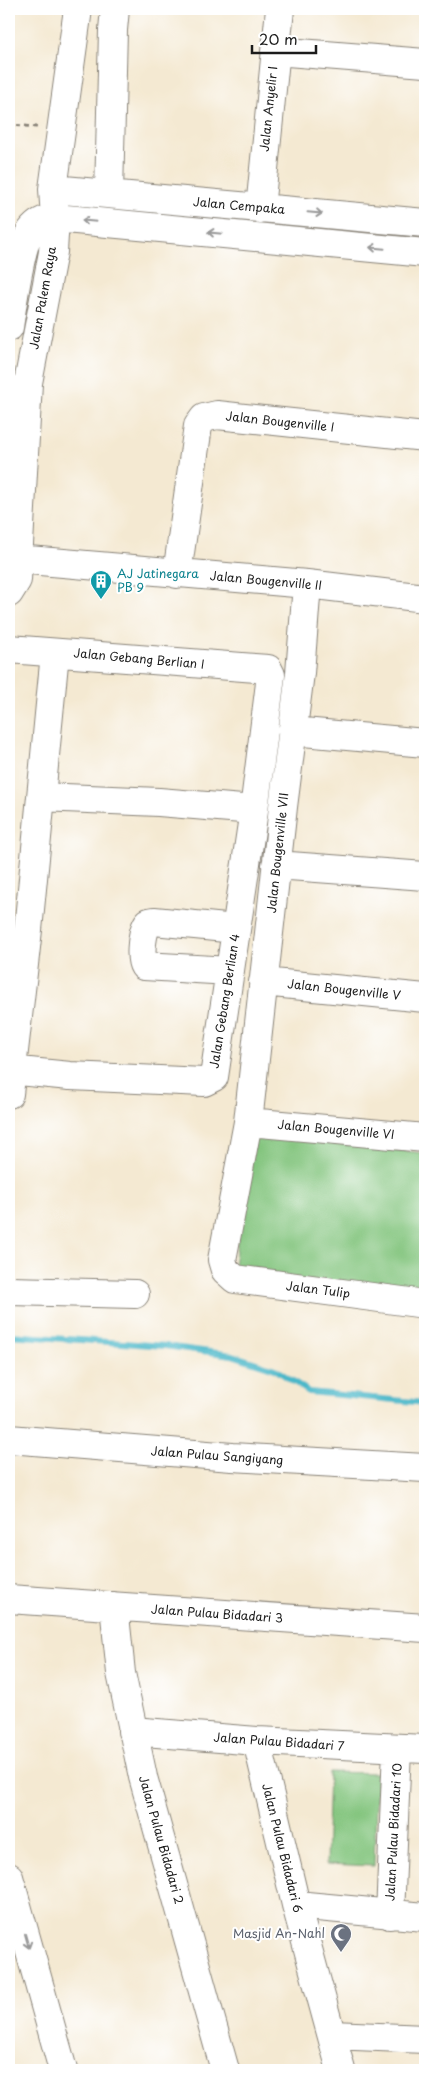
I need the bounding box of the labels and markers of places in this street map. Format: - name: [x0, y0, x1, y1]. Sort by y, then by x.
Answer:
- place label: AJ Jatinegara PB 9: [117, 564, 199, 596]
- building icon: AJ Jatinegara PB 9: [89, 569, 113, 600]
- mosque icon: Masjid An-Nahl: [329, 1922, 353, 1953]
- place label: Masjid An-Nahl: [233, 1924, 325, 1942]

